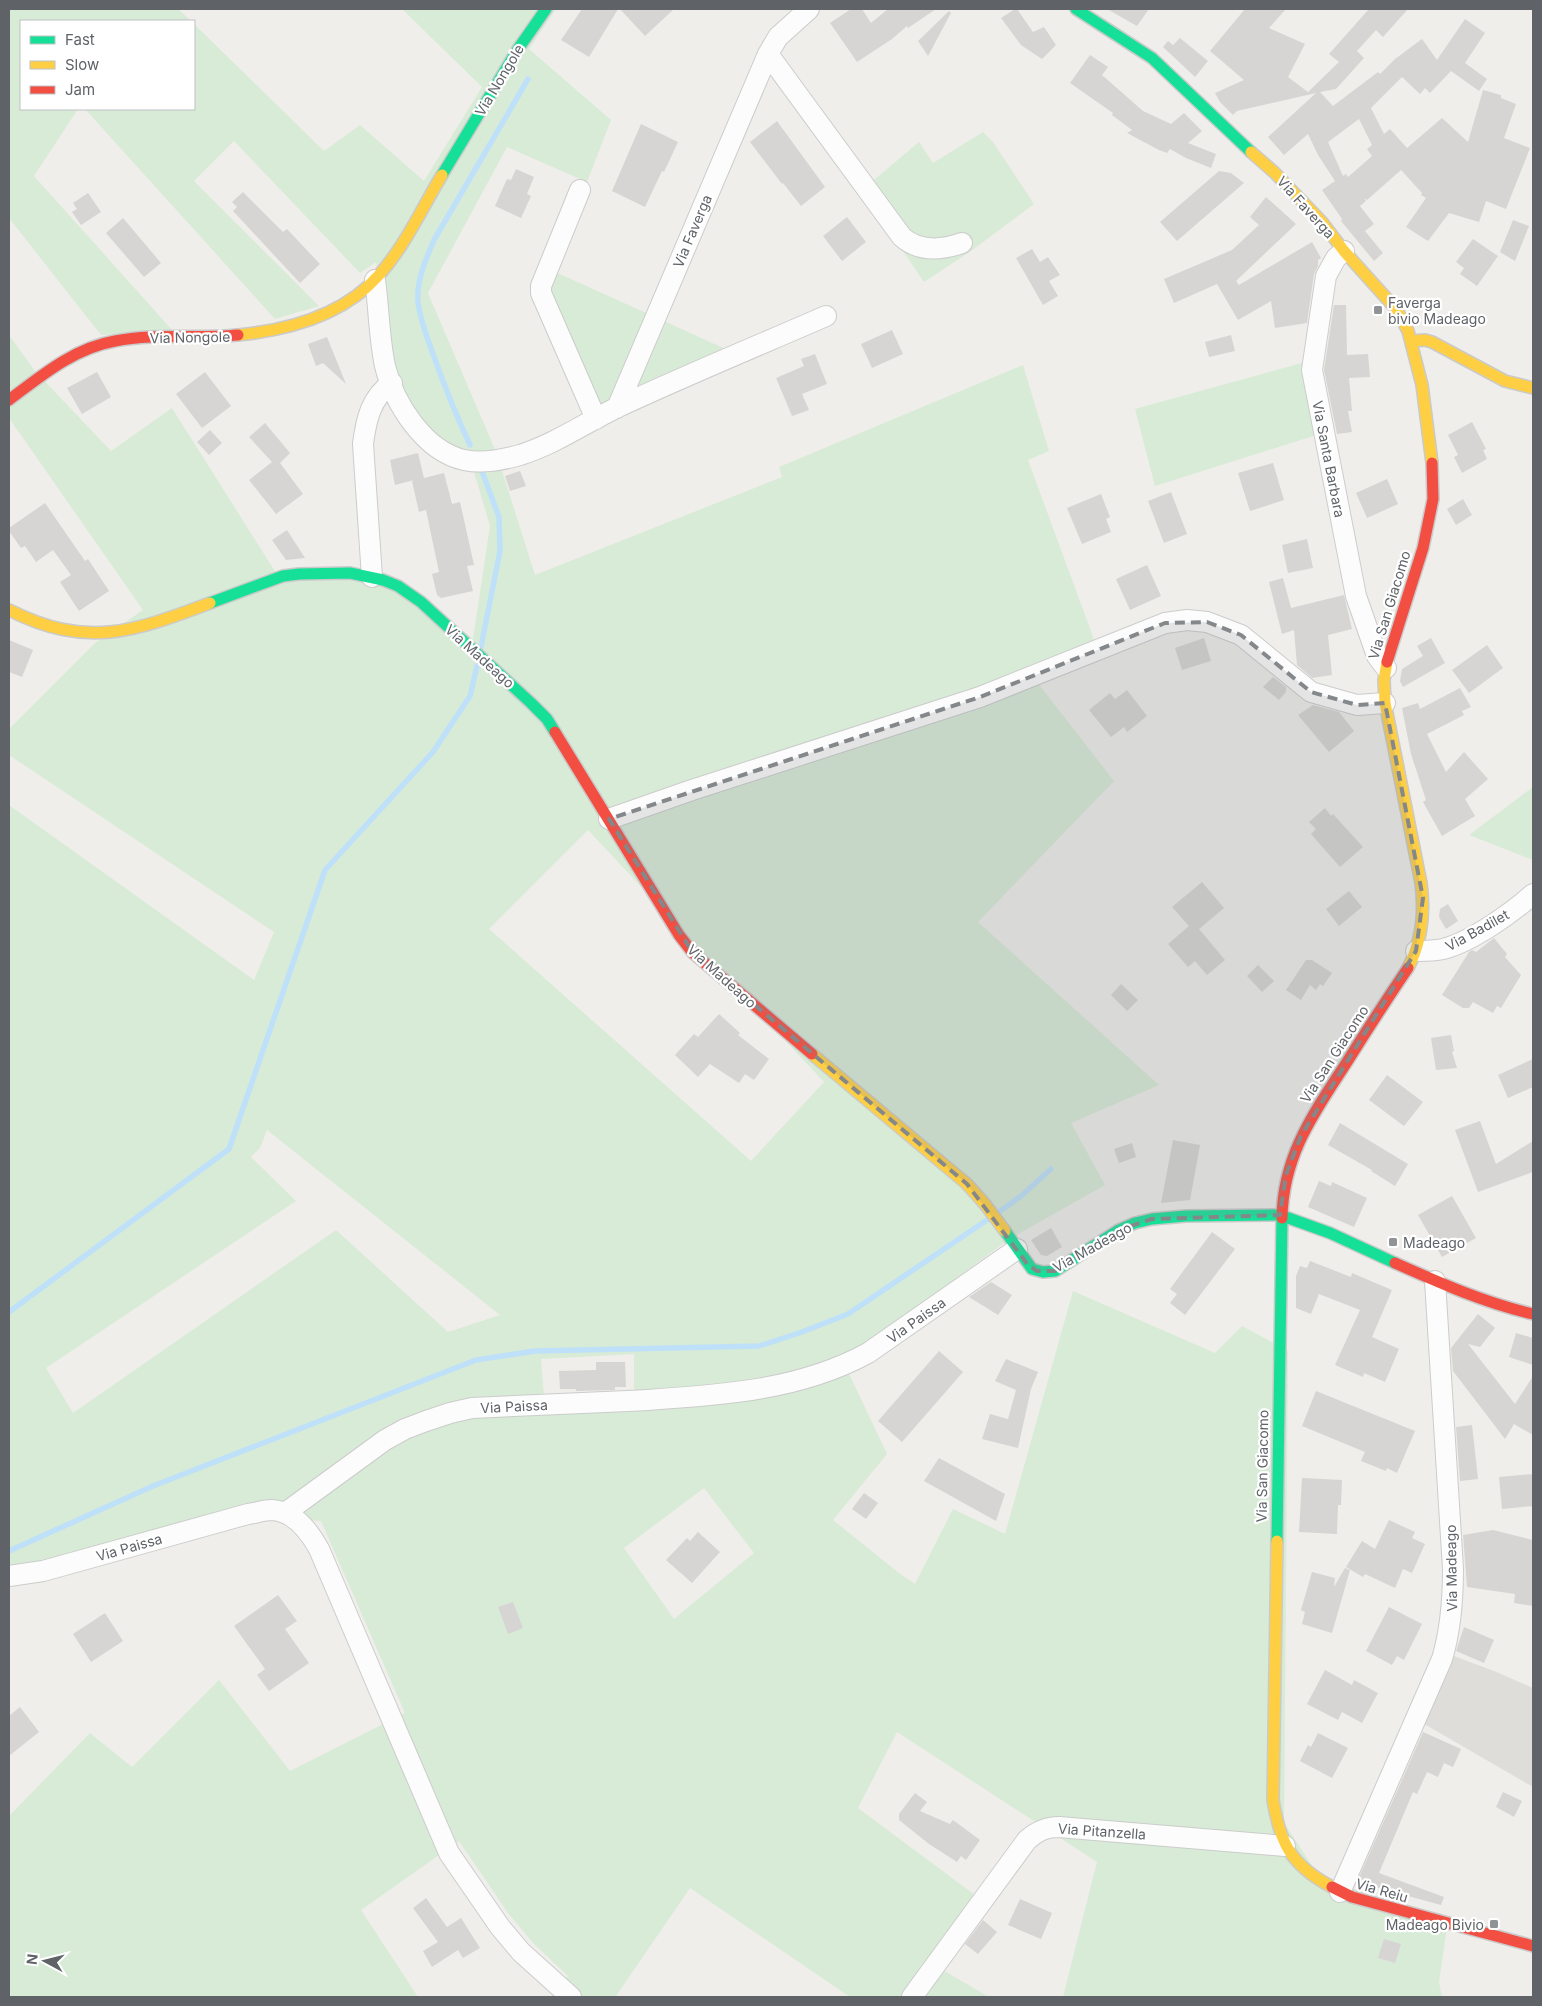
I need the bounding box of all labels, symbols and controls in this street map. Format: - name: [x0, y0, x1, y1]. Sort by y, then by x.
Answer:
- legend: [20, 20, 195, 110]
- text: Fast: [65, 30, 95, 49]
- street label: Via Nongole: [471, 41, 527, 119]
- text: Slow: [65, 55, 99, 74]
- text: Jam: [65, 80, 95, 99]
- street label: Via Faverga: [1274, 172, 1338, 242]
- street label: Via Faverga: [669, 192, 715, 270]
- place label: Faverga bivio Madeago: [1388, 294, 1486, 327]
- marker: Faverga bivio Madeago: [1372, 304, 1384, 316]
- street label: Via Nongole: [150, 328, 230, 346]
- street label: Via Santa Barbara: [1309, 399, 1349, 519]
- street label: Via San Giacomo: [1364, 549, 1414, 661]
- street label: Via Madeago: [442, 621, 518, 691]
- street label: Via Badilet: [1442, 905, 1512, 954]
- street label: Via Madeago: [684, 941, 760, 1011]
- street label: Via San Giacomo: [1296, 1002, 1372, 1106]
- street label: Via Madeago: [1050, 1218, 1134, 1276]
- place label: Madeago: [1403, 1234, 1465, 1251]
- marker: Madeago: [1387, 1236, 1399, 1248]
- street label: Via Paissa: [883, 1294, 949, 1346]
- street label: Via Paissa: [480, 1396, 548, 1416]
- street label: Via San Giacomo: [1253, 1410, 1271, 1522]
- street label: Via Madeago: [1442, 1524, 1460, 1612]
- street label: Via Paissa: [94, 1530, 164, 1564]
- street label: Via Pitanzella: [1057, 1819, 1147, 1843]
- street label: Via Reiu: [1354, 1874, 1410, 1906]
- place label: Madeago Bivio: [1386, 1916, 1484, 1933]
- marker: Madeago Bivio: [1488, 1918, 1500, 1930]
- north arrow: [20, 1936, 70, 1986]
- text: N: [23, 1953, 41, 1966]

